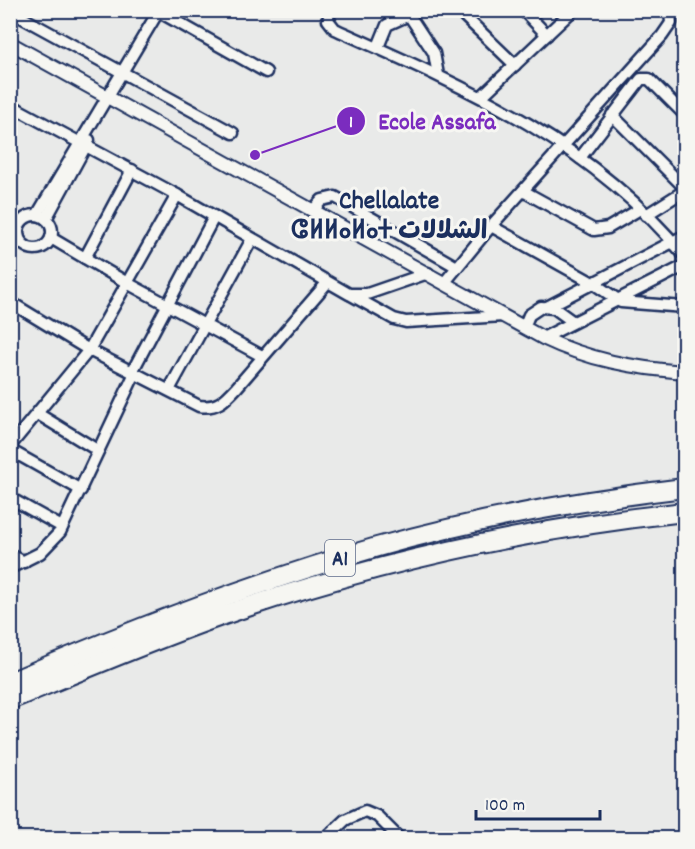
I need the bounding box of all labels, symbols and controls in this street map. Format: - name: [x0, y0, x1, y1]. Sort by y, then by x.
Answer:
- callout: Ecole Assafa: [336, 100, 508, 142]
- text: Ecole Assafa: [378, 107, 496, 141]
- text: 1: [349, 111, 353, 136]
- district label: Chellalate ⵛⵍⵍⴰⵍⴰⵜ الشلالات: [291, 184, 487, 251]
- road number: A1: [325, 540, 355, 576]
- scale bar: [476, 783, 600, 821]
- text: 100 m: [485, 794, 525, 819]

